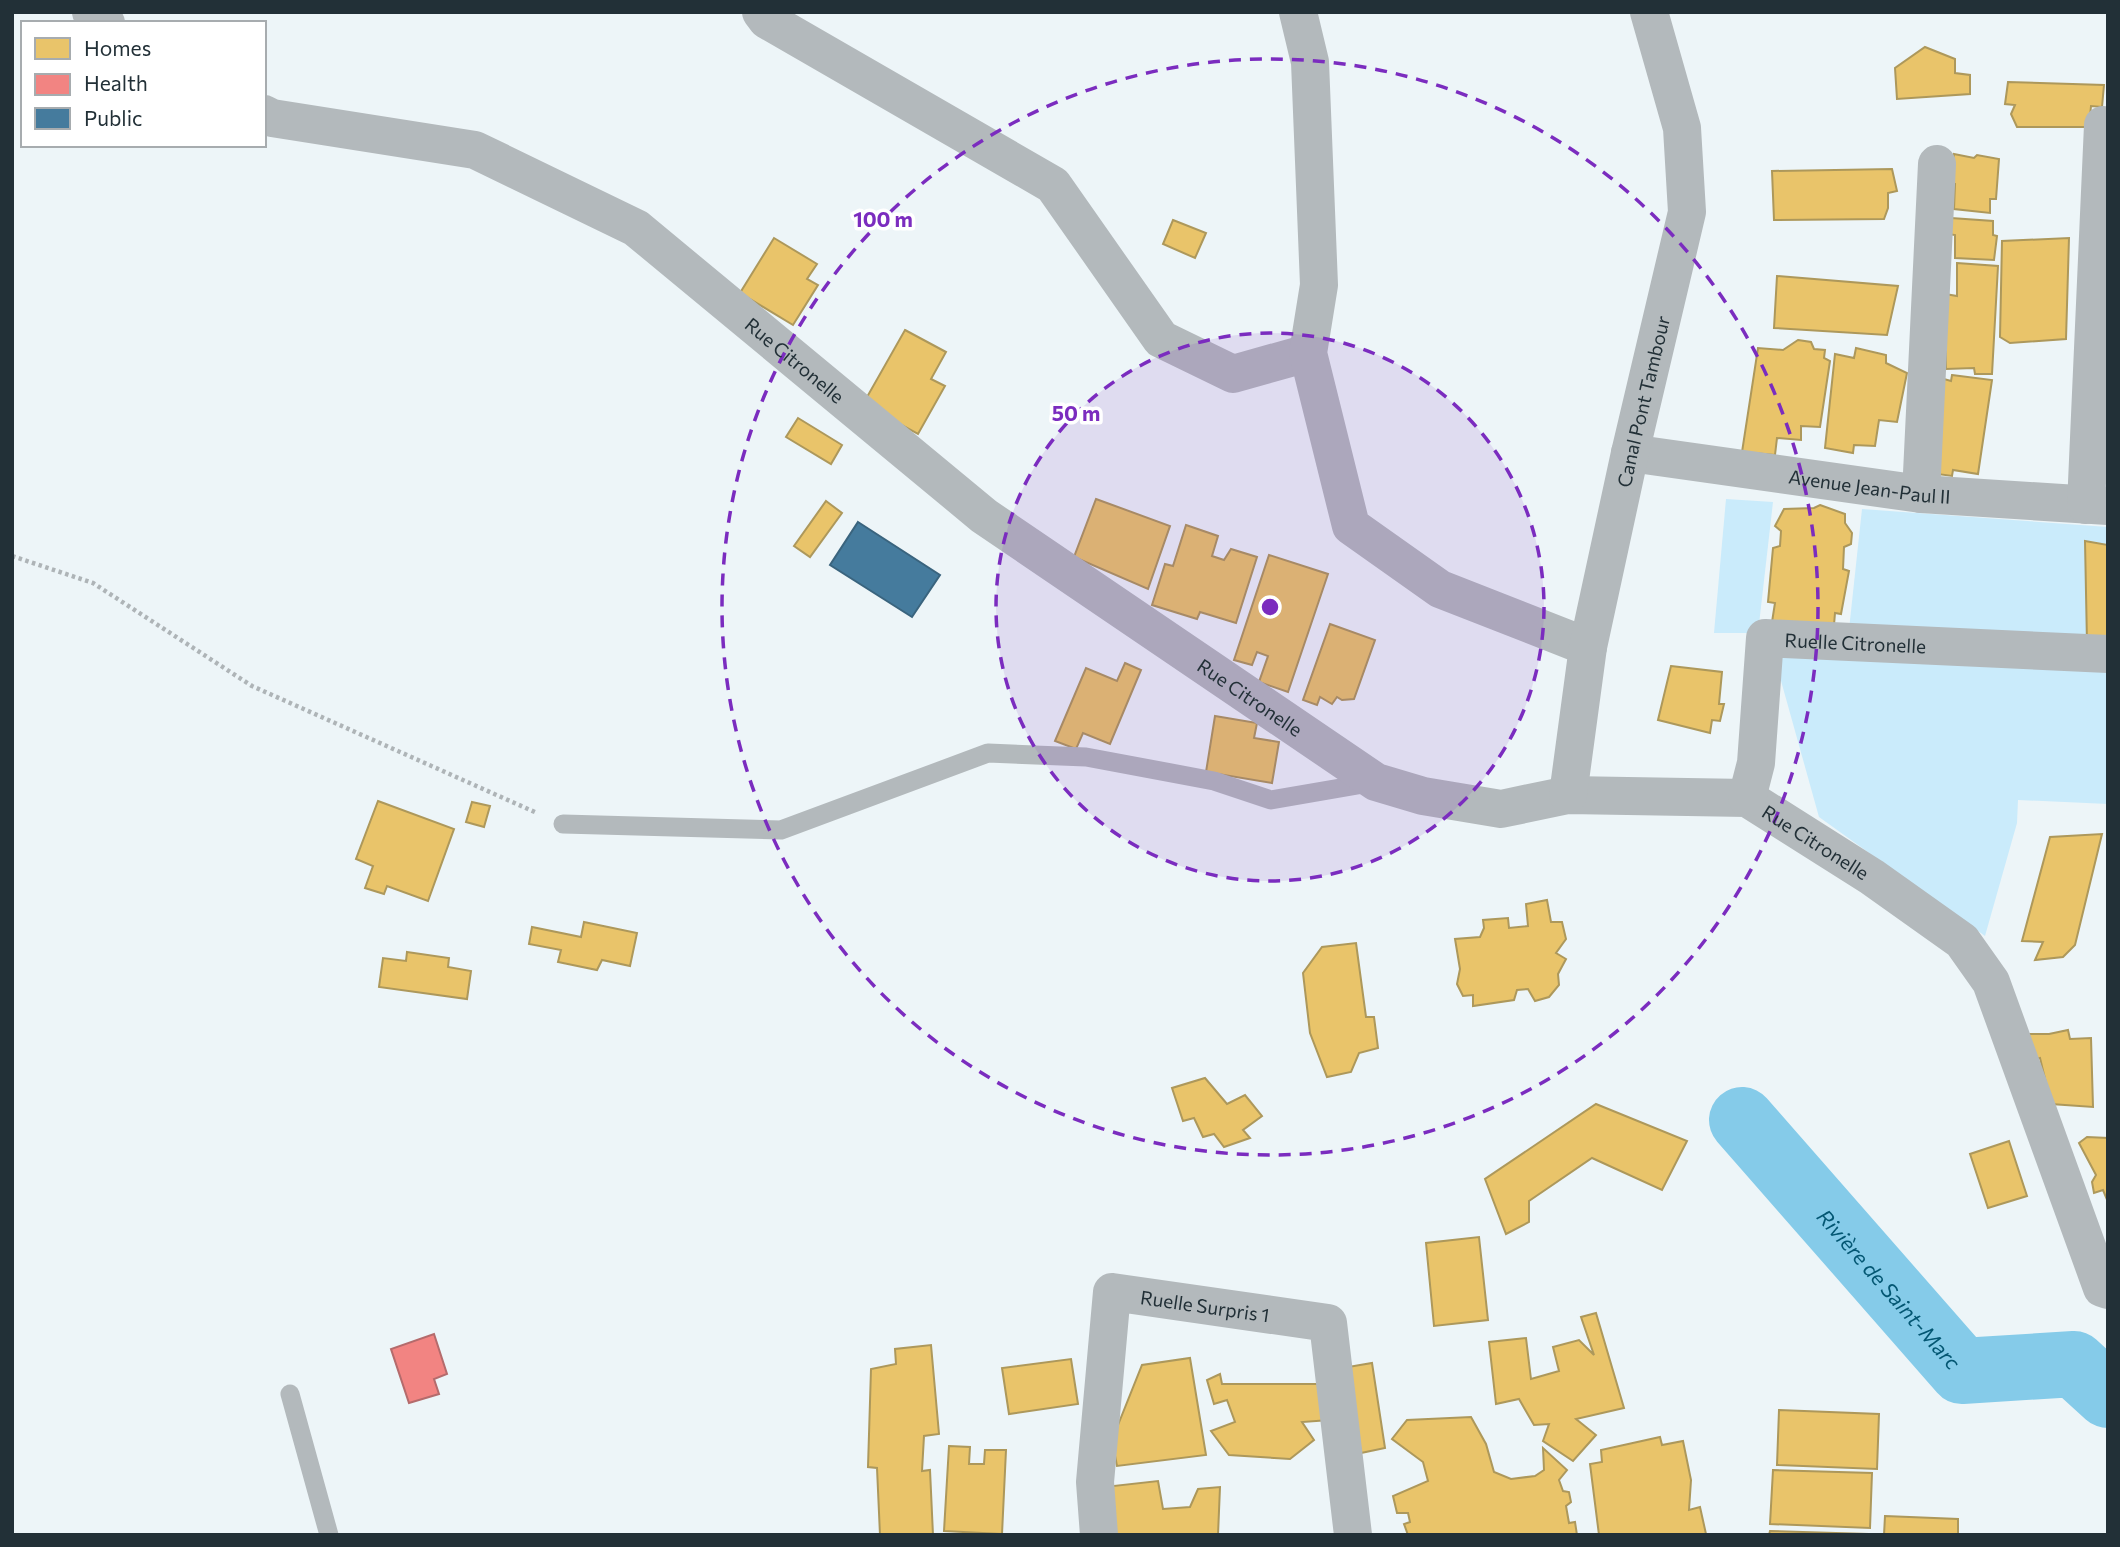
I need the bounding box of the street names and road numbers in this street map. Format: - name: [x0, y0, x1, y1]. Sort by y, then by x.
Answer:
- street label: Rue Citronelle: [741, 312, 849, 407]
- street label: Canal Pont Tambour: [1611, 313, 1674, 489]
- street label: Avenue Jean-Paul II: [1787, 464, 1951, 507]
- street label: Ruelle Citronelle: [1784, 627, 1927, 657]
- street label: Rue Citronelle: [1194, 653, 1307, 740]
- street label: Rue Citronelle: [1758, 799, 1874, 884]
- street label: Ruelle Surpris 1: [1139, 1285, 1271, 1326]

